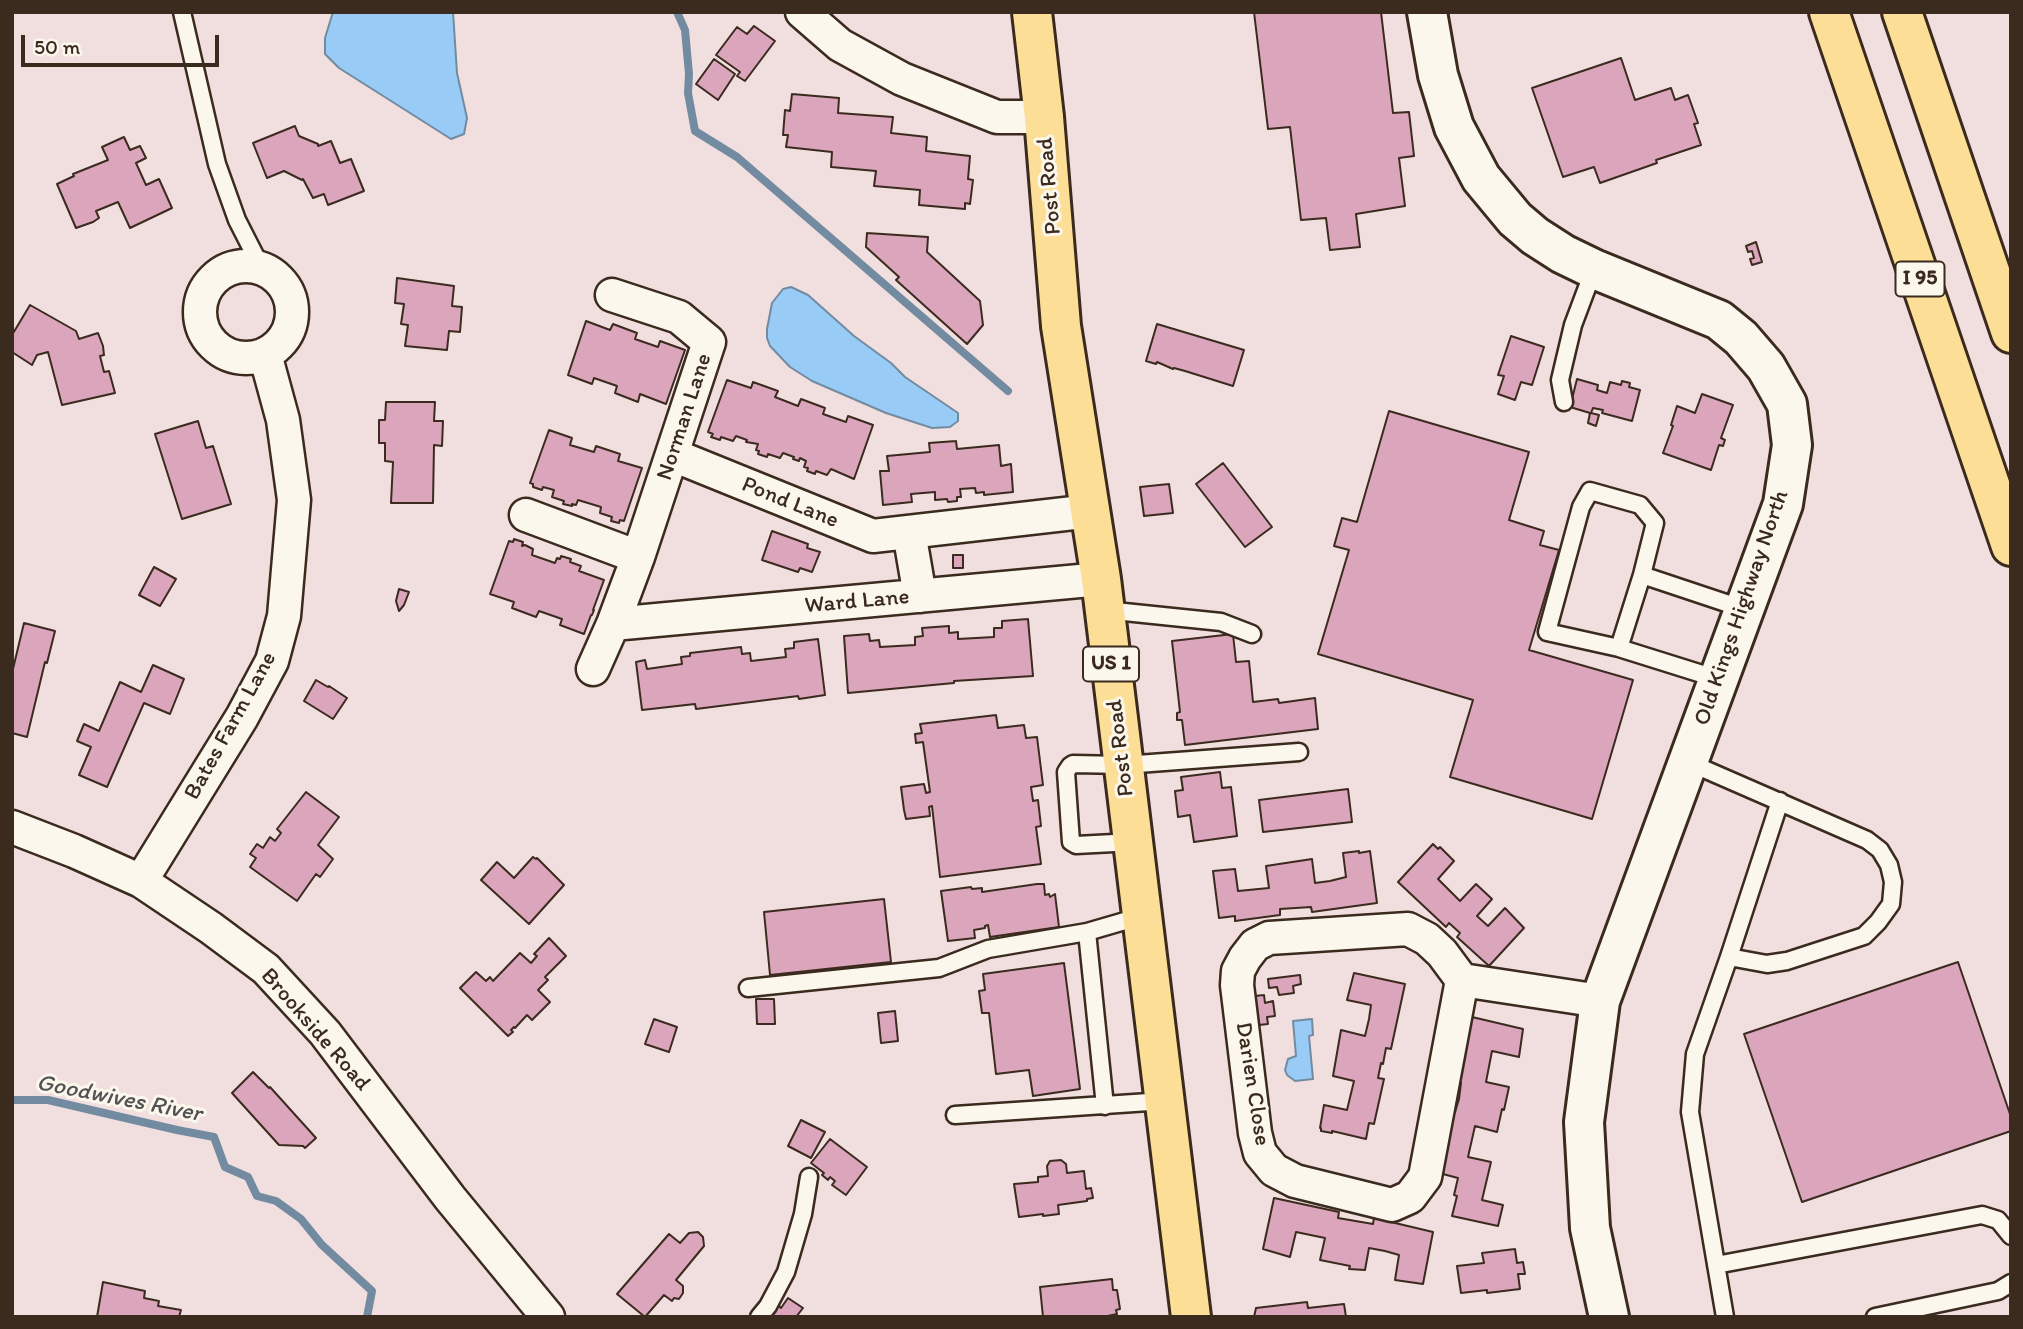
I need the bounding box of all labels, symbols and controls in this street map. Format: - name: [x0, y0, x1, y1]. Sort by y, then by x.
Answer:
- scale bar: [24, 21, 222, 65]
- text: 50 m: [34, 34, 80, 59]
- street label: Post Road: [1032, 136, 1068, 236]
- road number: I 95: [1896, 262, 1944, 296]
- street label: Norman Lane: [651, 350, 719, 484]
- street label: Pond Lane: [737, 471, 843, 535]
- street label: Old Kings Highway North: [1689, 487, 1795, 729]
- street label: Ward Lane: [804, 584, 910, 620]
- road number: US 1: [1083, 646, 1139, 682]
- street label: Bates Farm Lane: [179, 647, 283, 805]
- street label: Post Road: [1101, 698, 1141, 798]
- street label: Brookside Road: [254, 963, 376, 1097]
- street label: Darien Close: [1229, 1020, 1275, 1148]
- water label: Goodwives River: [34, 1069, 204, 1129]

